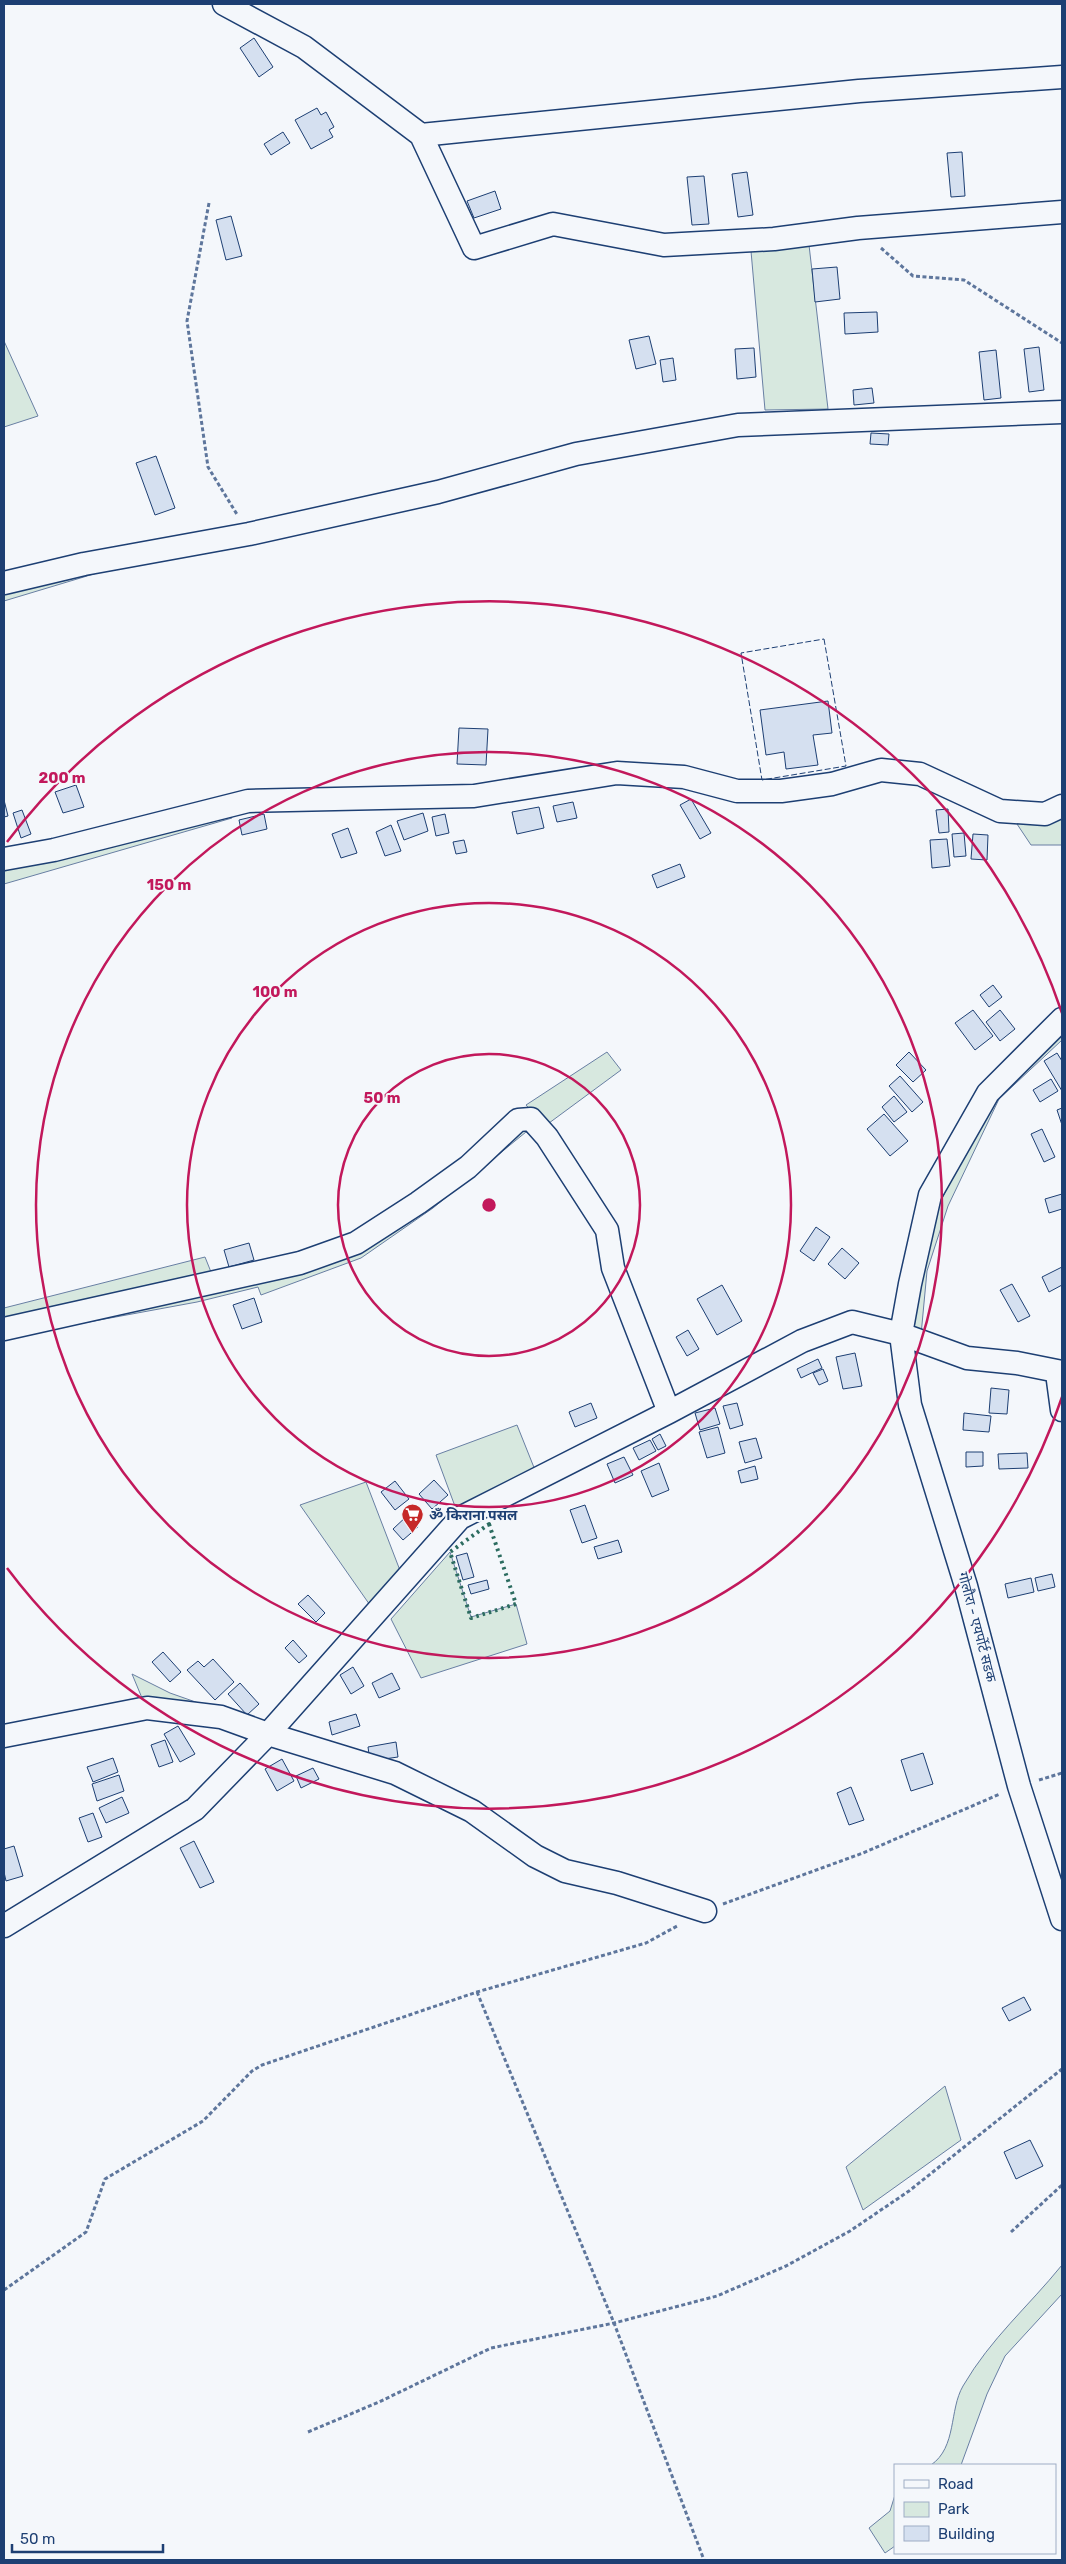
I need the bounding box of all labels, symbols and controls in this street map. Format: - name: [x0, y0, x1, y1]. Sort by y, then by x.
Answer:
- text: 200 m: [38, 769, 86, 787]
- text: 150 m: [147, 876, 191, 894]
- text: 100 m: [253, 983, 297, 1001]
- text: 50 m: [364, 1089, 400, 1107]
- centre of rings: [480, 1196, 498, 1214]
- supermarket icon: ॐ किराना पसल: [401, 1503, 425, 1534]
- place label: ॐ किराना पसल: [429, 1507, 518, 1524]
- street label: गोलौरा - एयर्पोर्ट सडक: [954, 1570, 1000, 1684]
- legend: [894, 2464, 1056, 2554]
- text: Road: [938, 2475, 974, 2493]
- text: Park: [938, 2500, 969, 2518]
- scale bar: [12, 2522, 164, 2554]
- text: Building: [938, 2525, 995, 2543]
- text: 50 m: [20, 2530, 55, 2548]

